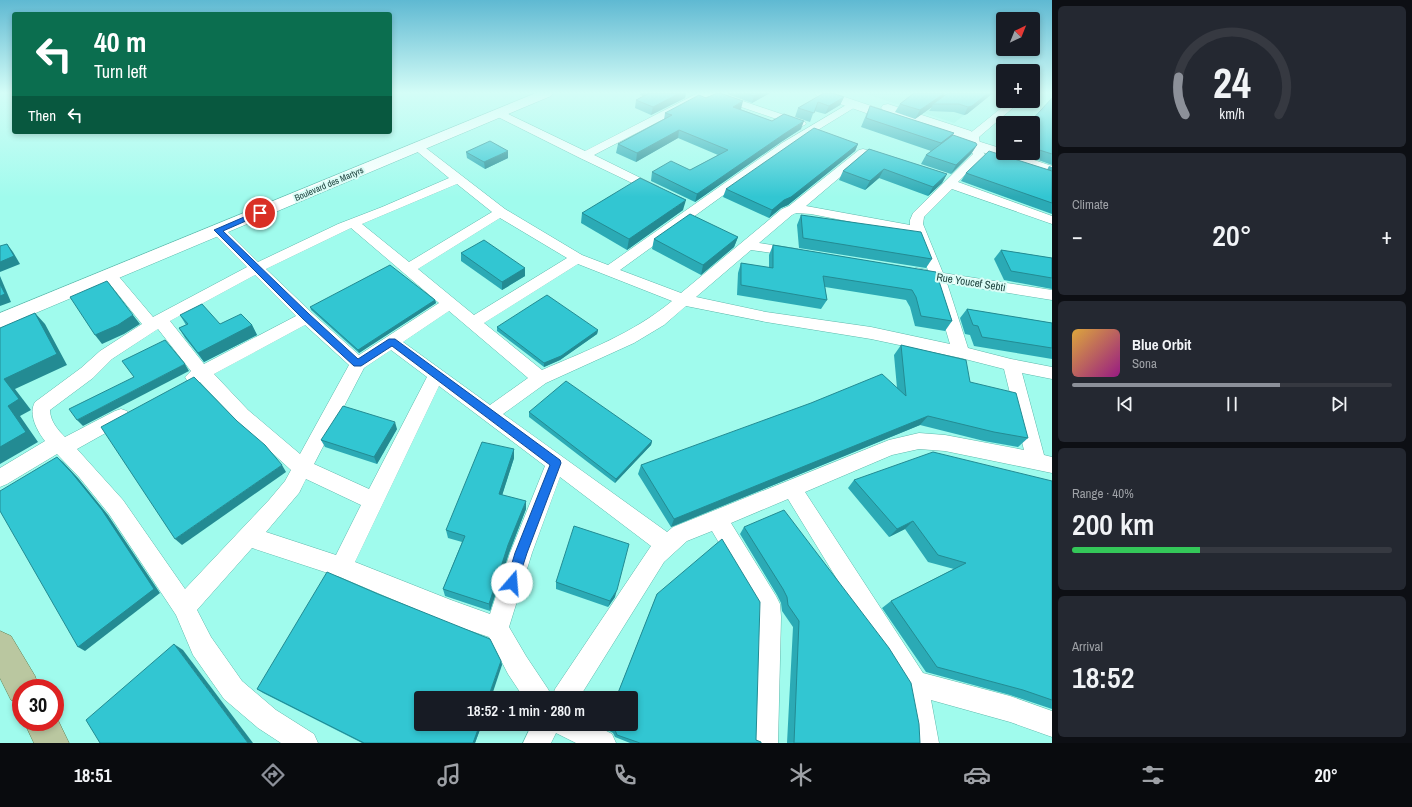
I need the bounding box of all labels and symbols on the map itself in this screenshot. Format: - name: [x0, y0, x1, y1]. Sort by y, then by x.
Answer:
- north arrow: [996, 12, 1040, 56]
- street label: Boulevard des Martyrs: [293, 164, 366, 204]
- pin: [243, 196, 277, 230]
- street label: Rue Youcef Sebti: [935, 270, 1007, 294]
- position arrow: [491, 562, 533, 604]
- speed limit sign: 30: [12, 679, 64, 731]

